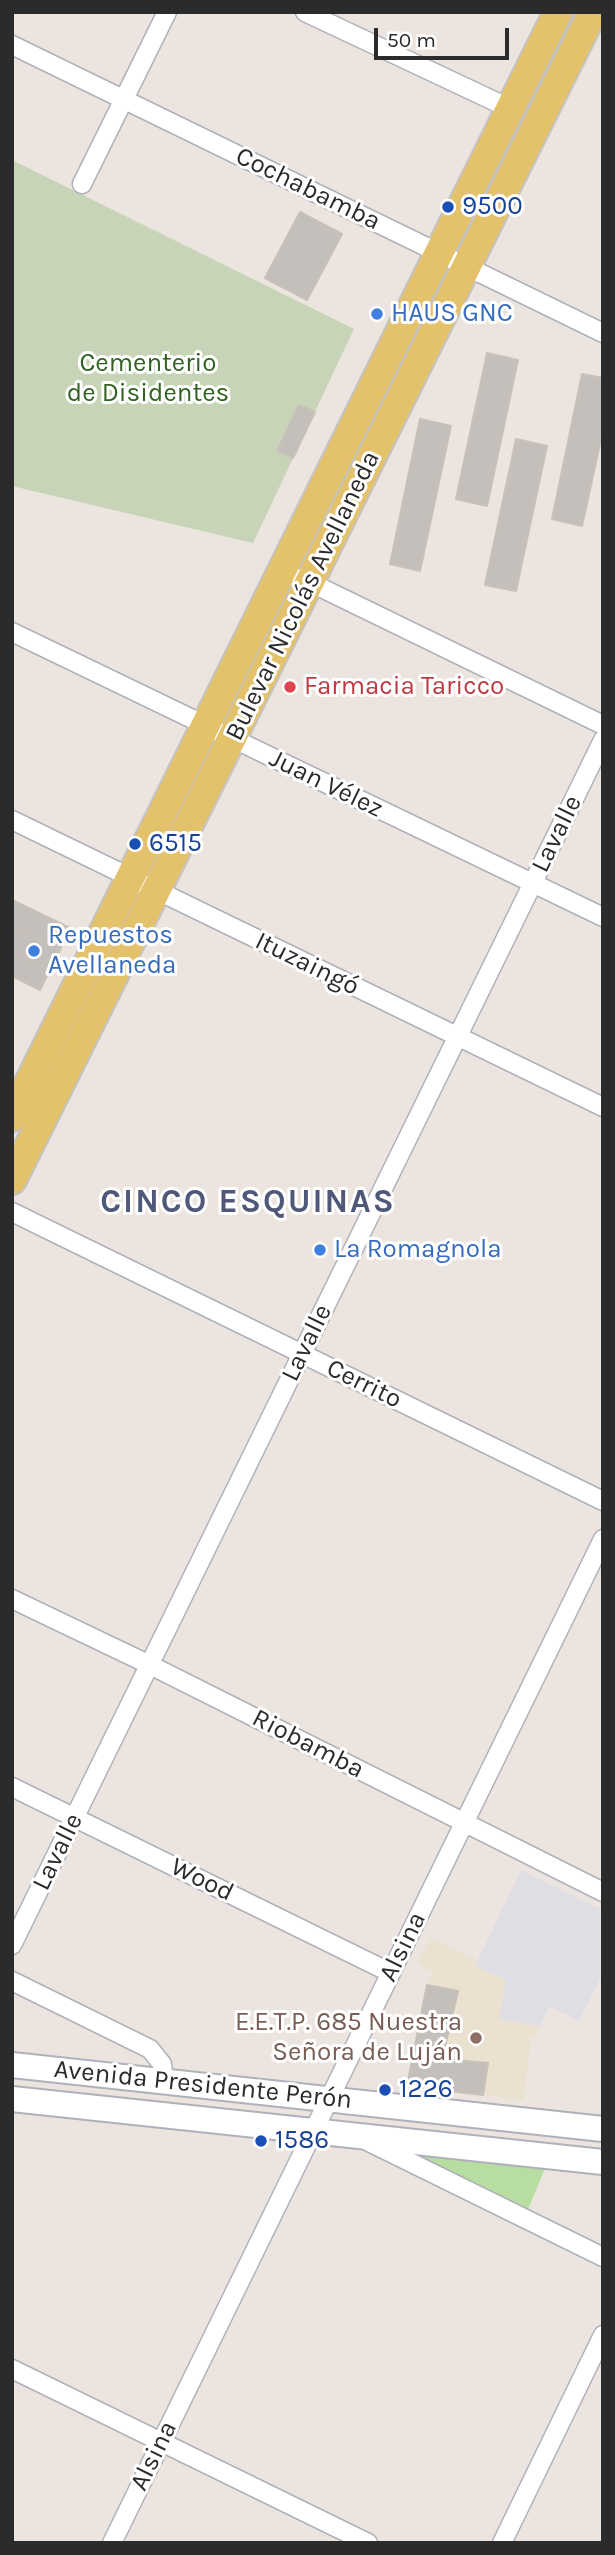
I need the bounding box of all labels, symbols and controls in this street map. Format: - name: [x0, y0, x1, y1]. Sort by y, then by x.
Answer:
- scale bar: [377, 14, 512, 58]
- text: 50 m: [387, 28, 436, 52]
- street label: Cochabamba: [230, 140, 386, 238]
- place label: 9500: [462, 191, 523, 223]
- marker: 9500: [440, 199, 456, 215]
- place label: HAUS GNC: [391, 298, 513, 330]
- marker: HAUS GNC: [369, 306, 385, 322]
- park label: Cementerio de Disidentes: [67, 348, 229, 410]
- street label: Bulevar Nicolás Avellaneda: [219, 446, 387, 746]
- place label: Farmacia Taricco: [304, 671, 504, 703]
- marker: Farmacia Taricco: [282, 679, 298, 695]
- street label: Juan Vélez: [264, 743, 388, 825]
- street label: Lavalle: [525, 790, 589, 878]
- place label: 6515: [149, 828, 202, 860]
- marker: 6515: [127, 836, 143, 852]
- place label: Repuestos Avellaneda: [48, 920, 176, 982]
- street label: Ituzaingó: [250, 925, 364, 1003]
- marker: Repuestos Avellaneda: [26, 943, 42, 959]
- district label: CINCO ESQUINAS: [102, 1183, 394, 1223]
- place label: La Romagnola: [334, 1234, 502, 1266]
- marker: La Romagnola: [312, 1242, 328, 1258]
- street label: Lavalle: [275, 1299, 339, 1387]
- street label: Cerrito: [321, 1352, 407, 1416]
- street label: Riobamba: [247, 1702, 369, 1786]
- street label: Lavalle: [26, 1808, 90, 1896]
- street label: Wood: [165, 1851, 239, 1909]
- street label: Alsina: [373, 1907, 433, 1987]
- place label: E.E.T.P. 685 Nuestra Señora de Luján: [235, 2007, 462, 2068]
- marker: E.E.T.P. 685 Nuestra Señora de Luján: [468, 2030, 484, 2046]
- street label: Avenida Presidente Perón: [52, 2054, 354, 2116]
- place label: 1226: [399, 2074, 453, 2106]
- marker: 1226: [377, 2082, 393, 2098]
- place label: 1586: [275, 2125, 329, 2157]
- marker: 1586: [253, 2133, 269, 2149]
- street label: Alsina: [124, 2416, 184, 2496]

